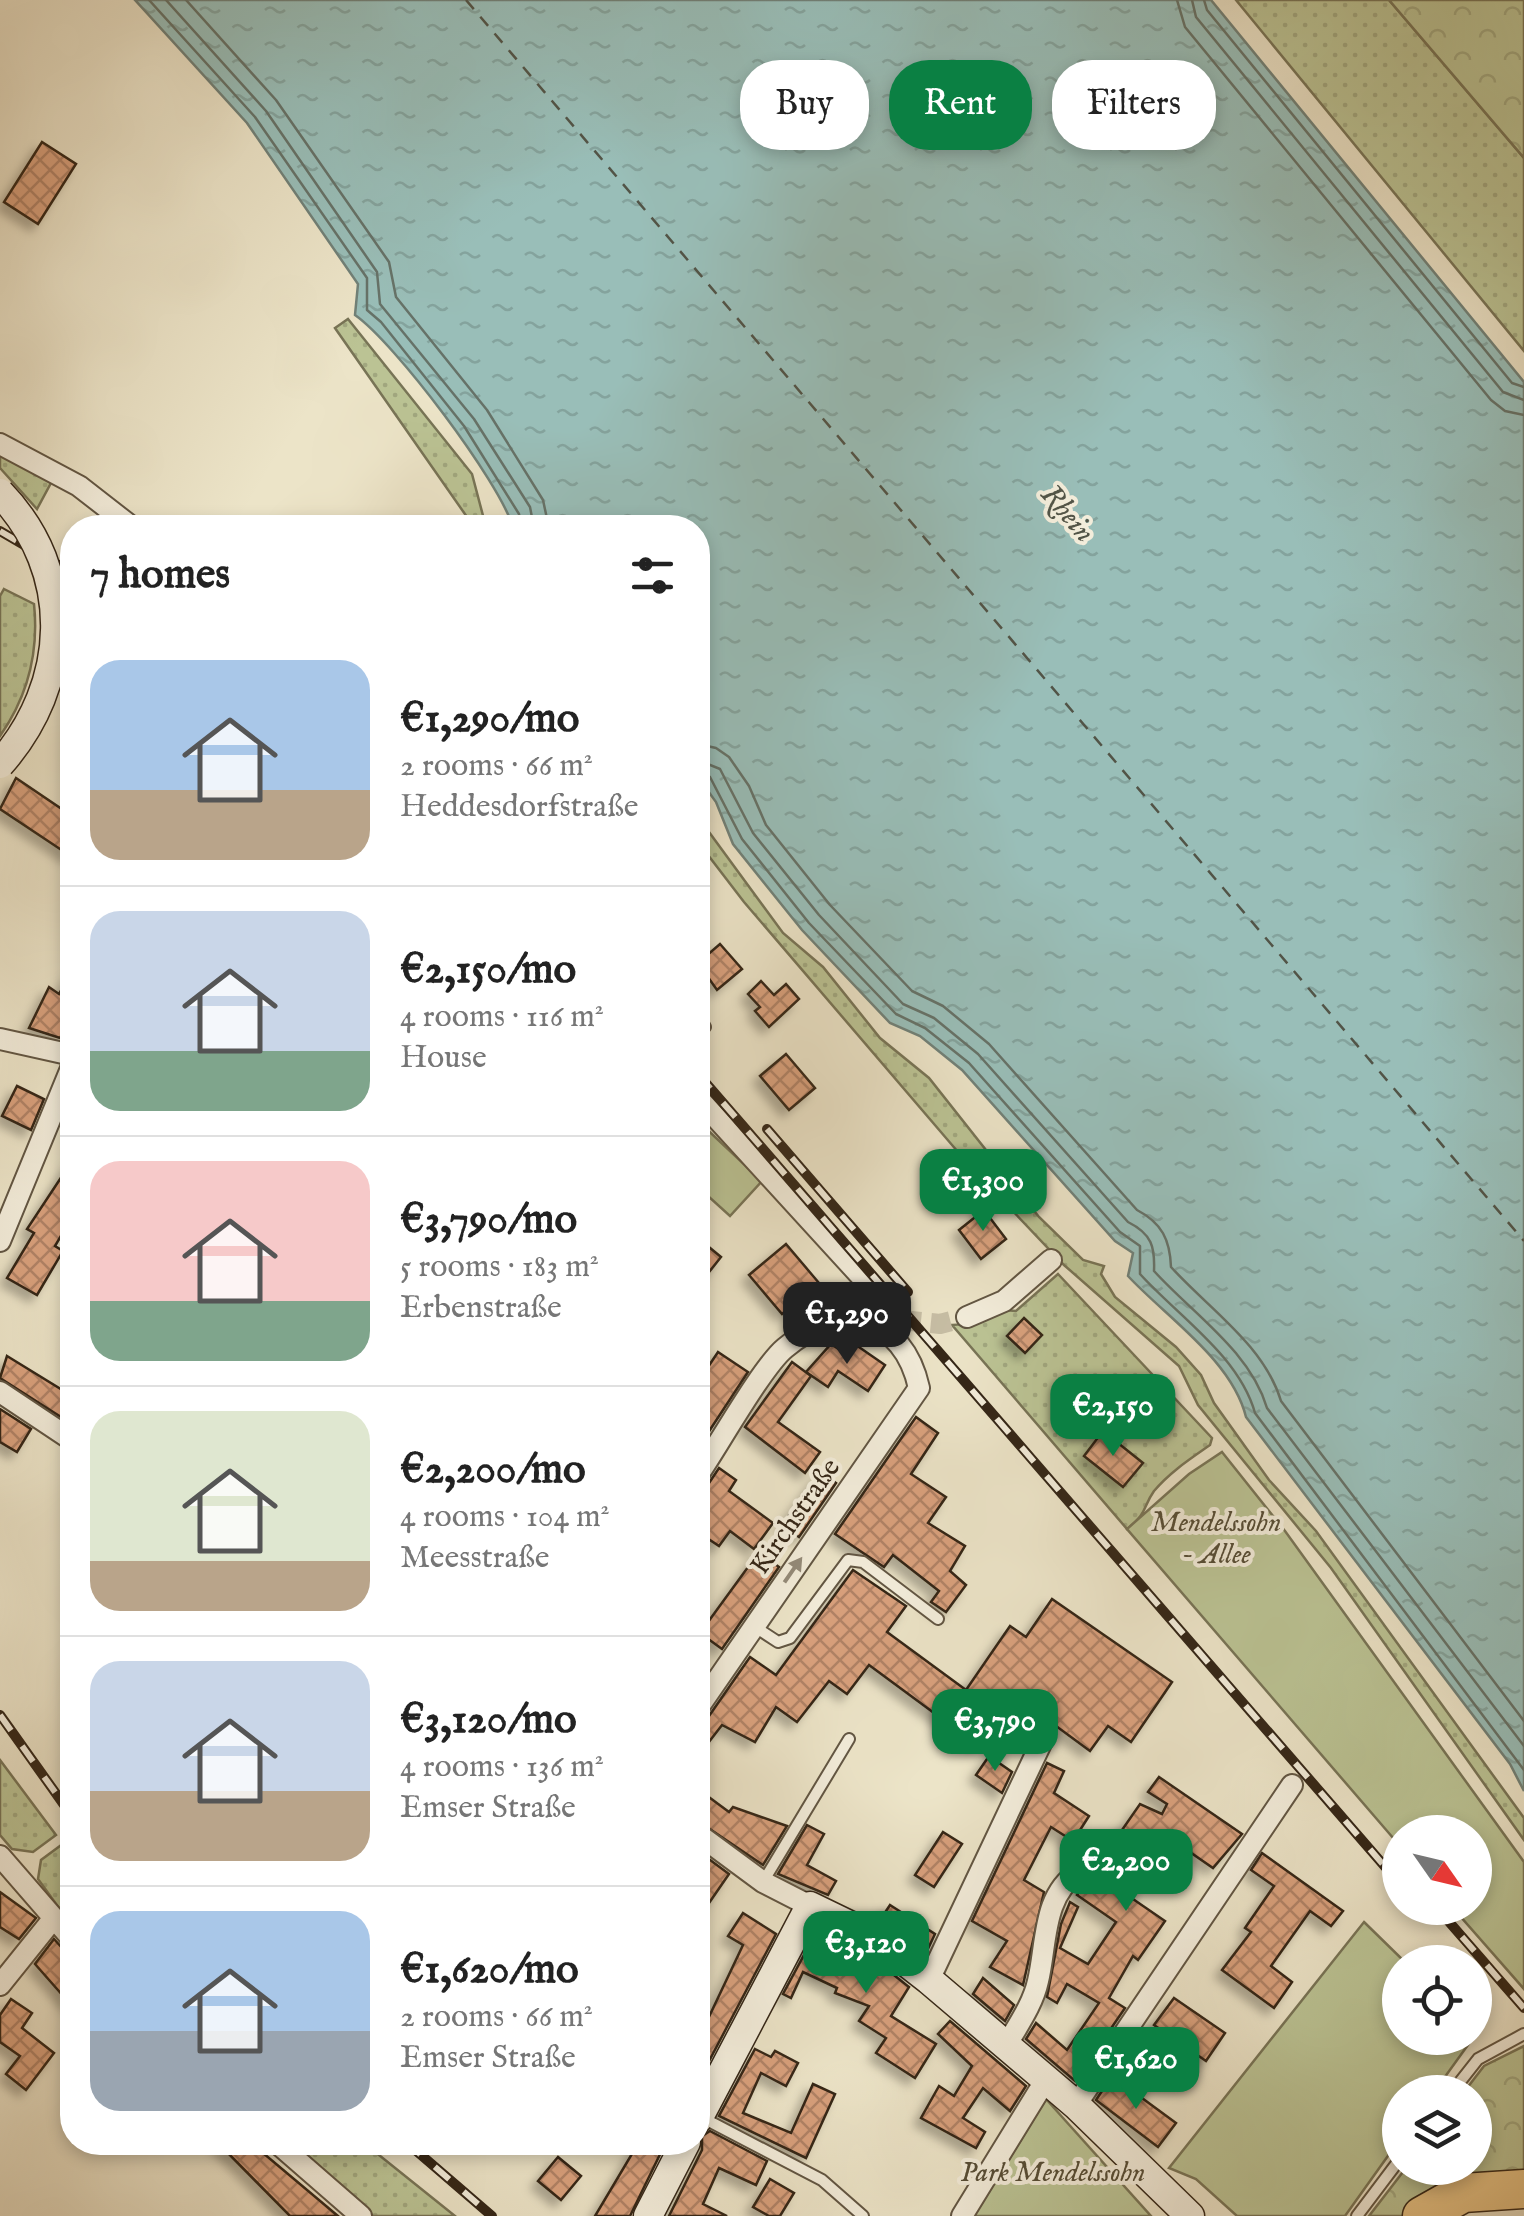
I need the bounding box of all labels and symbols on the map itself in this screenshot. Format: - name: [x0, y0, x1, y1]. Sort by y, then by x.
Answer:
- water label: Rhein: [1031, 477, 1103, 551]
- pin: €1,300: [902, 1149, 1064, 1234]
- pin: €1,290: [766, 1282, 928, 1367]
- pin: €2,150: [1032, 1374, 1194, 1459]
- street label: Kirchstraße: [743, 1452, 849, 1582]
- park label: Mendelssohn - Allee: [1151, 1506, 1281, 1573]
- one-way arrow: [783, 1557, 802, 1583]
- pin: €3,790: [914, 1689, 1076, 1774]
- north arrow: [1382, 1815, 1492, 1925]
- pin: €2,200: [1045, 1829, 1207, 1914]
- pin: €3,120: [785, 1911, 947, 1996]
- pin: €1,620: [1055, 2027, 1217, 2112]
- park label: Park Mendelssohn: [961, 2156, 1145, 2191]

